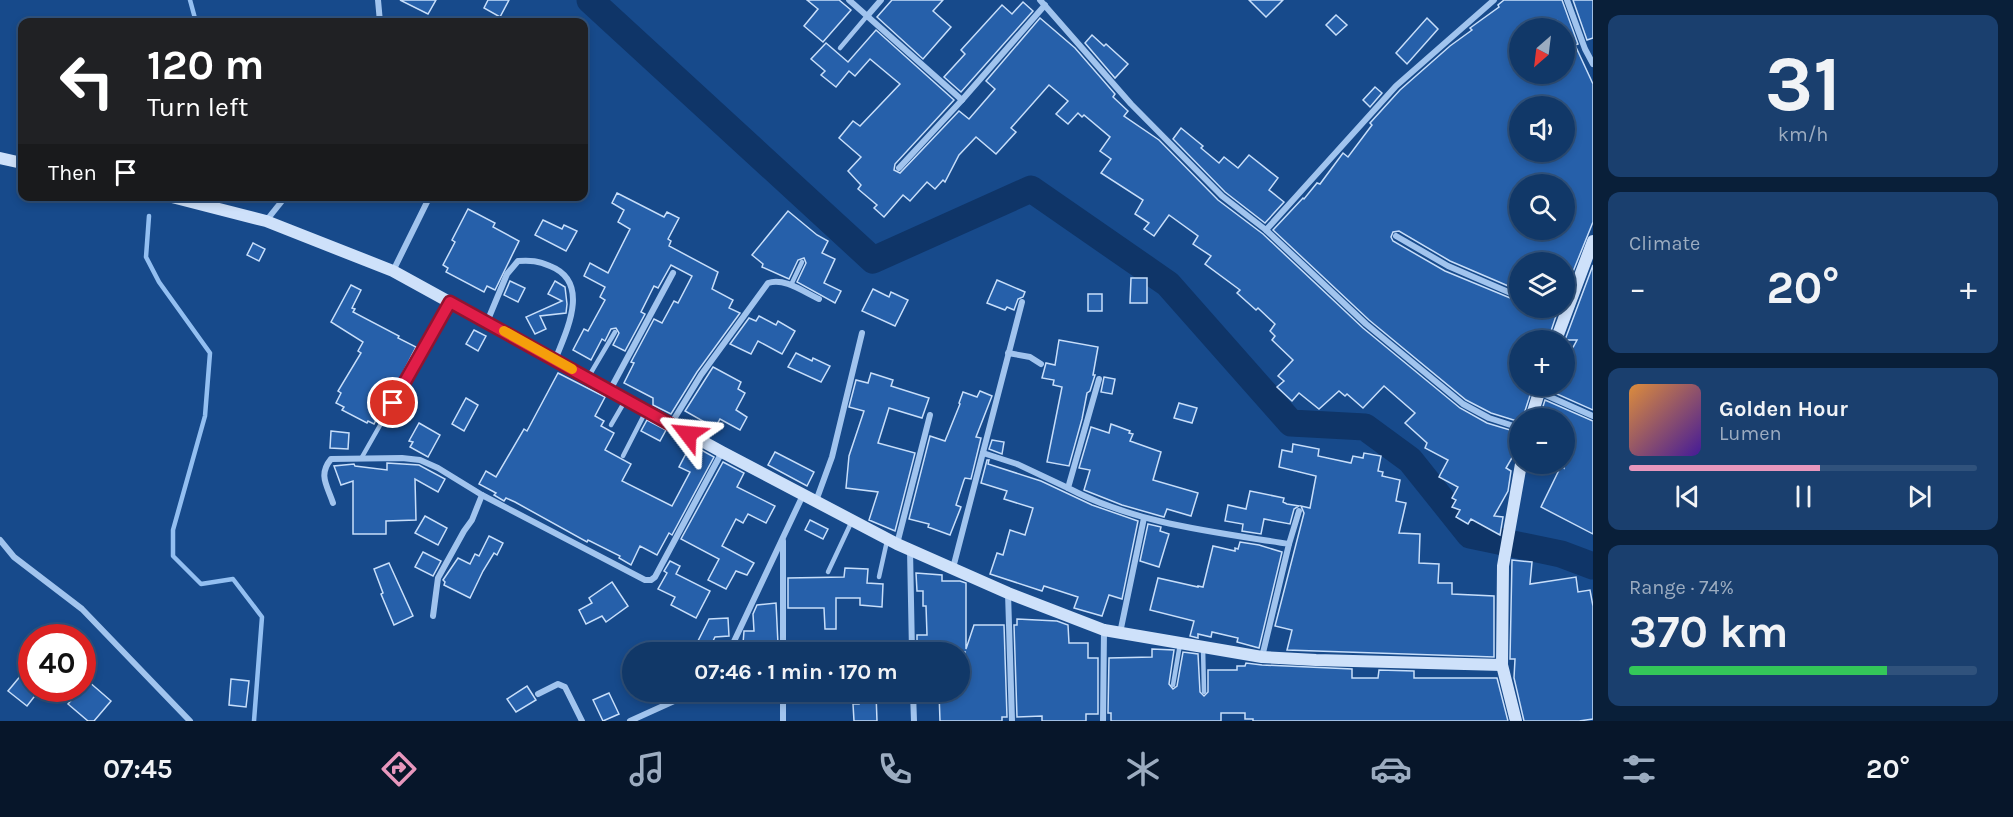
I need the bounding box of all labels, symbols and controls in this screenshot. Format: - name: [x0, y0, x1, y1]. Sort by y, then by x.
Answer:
- north arrow: [1509, 18, 1575, 84]
- map controls: [1509, 18, 1575, 474]
- text: 31: [1765, 38, 1841, 130]
- text: 120 m: [147, 40, 264, 90]
- icon: left: [48, 42, 126, 120]
- text: Turn left: [147, 91, 248, 123]
- button: sound: [1509, 96, 1575, 162]
- text: km/h: [1778, 123, 1828, 146]
- icon: arrive: [109, 156, 142, 189]
- text: Then: [48, 160, 97, 186]
- button: search: [1509, 174, 1575, 240]
- text: Climate: [1629, 232, 1700, 255]
- button: layers: [1509, 252, 1575, 318]
- text: 20°: [1766, 262, 1840, 314]
- text: −: [1629, 269, 1646, 307]
- text: +: [1960, 269, 1977, 307]
- button: +: [1509, 330, 1575, 396]
- pin: [367, 377, 418, 428]
- icon: arrive: [376, 386, 409, 419]
- text: Golden Hour: [1719, 396, 1848, 422]
- position arrow: [656, 402, 720, 466]
- button: −: [1509, 408, 1575, 474]
- text: Lumen: [1719, 422, 1782, 445]
- icon: previous: [1671, 480, 1704, 513]
- icon: pause: [1787, 480, 1820, 513]
- icon: next: [1903, 480, 1936, 513]
- text: Range · 74%: [1629, 576, 1734, 599]
- text: 370 km: [1629, 606, 1789, 658]
- speed limit sign: 40: [18, 624, 96, 702]
- text: 07:46 · 1 min · 170 m: [694, 659, 898, 685]
- icon: directions: [378, 748, 420, 790]
- icon: music: [626, 748, 668, 790]
- icon: phone: [874, 748, 916, 790]
- icon: climate: [1122, 748, 1164, 790]
- icon: car: [1370, 748, 1412, 790]
- icon: filters: [1618, 748, 1660, 790]
- text: 07:45: [103, 753, 173, 785]
- text: 20°: [1866, 753, 1910, 785]

